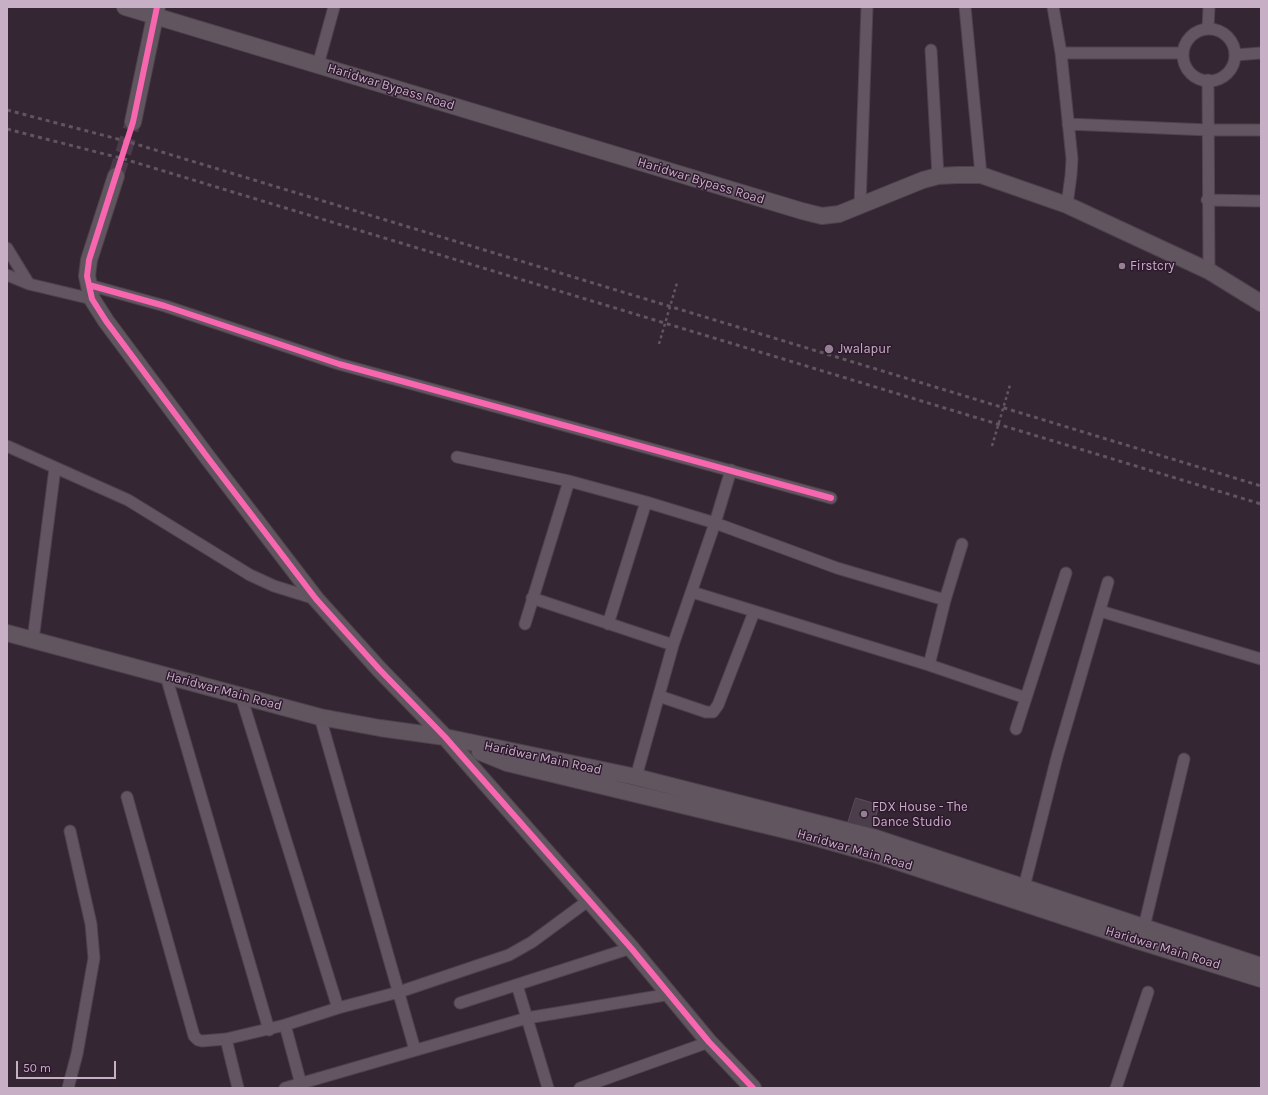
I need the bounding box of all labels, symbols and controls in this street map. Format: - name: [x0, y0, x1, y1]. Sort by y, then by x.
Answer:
- street label: Haridwar Bypass Road: [326, 60, 456, 114]
- street label: Haridwar Bypass Road: [636, 154, 766, 208]
- place label: Firstcry: [1130, 258, 1175, 274]
- marker: Firstcry: [1117, 261, 1127, 271]
- place label: Jwalapur: [838, 341, 891, 357]
- marker: Jwalapur: [823, 343, 835, 355]
- street label: Haridwar Main Road: [164, 668, 284, 714]
- street label: Haridwar Main Road: [483, 738, 603, 778]
- place label: FDX House - The Dance Studio: [872, 799, 968, 830]
- marker: FDX House - The Dance Studio: [859, 809, 869, 819]
- street label: Haridwar Main Road: [795, 826, 915, 874]
- street label: Haridwar Main Road: [1104, 923, 1222, 973]
- scale bar: [18, 1053, 118, 1079]
- text: 50 m: [23, 1061, 51, 1075]

